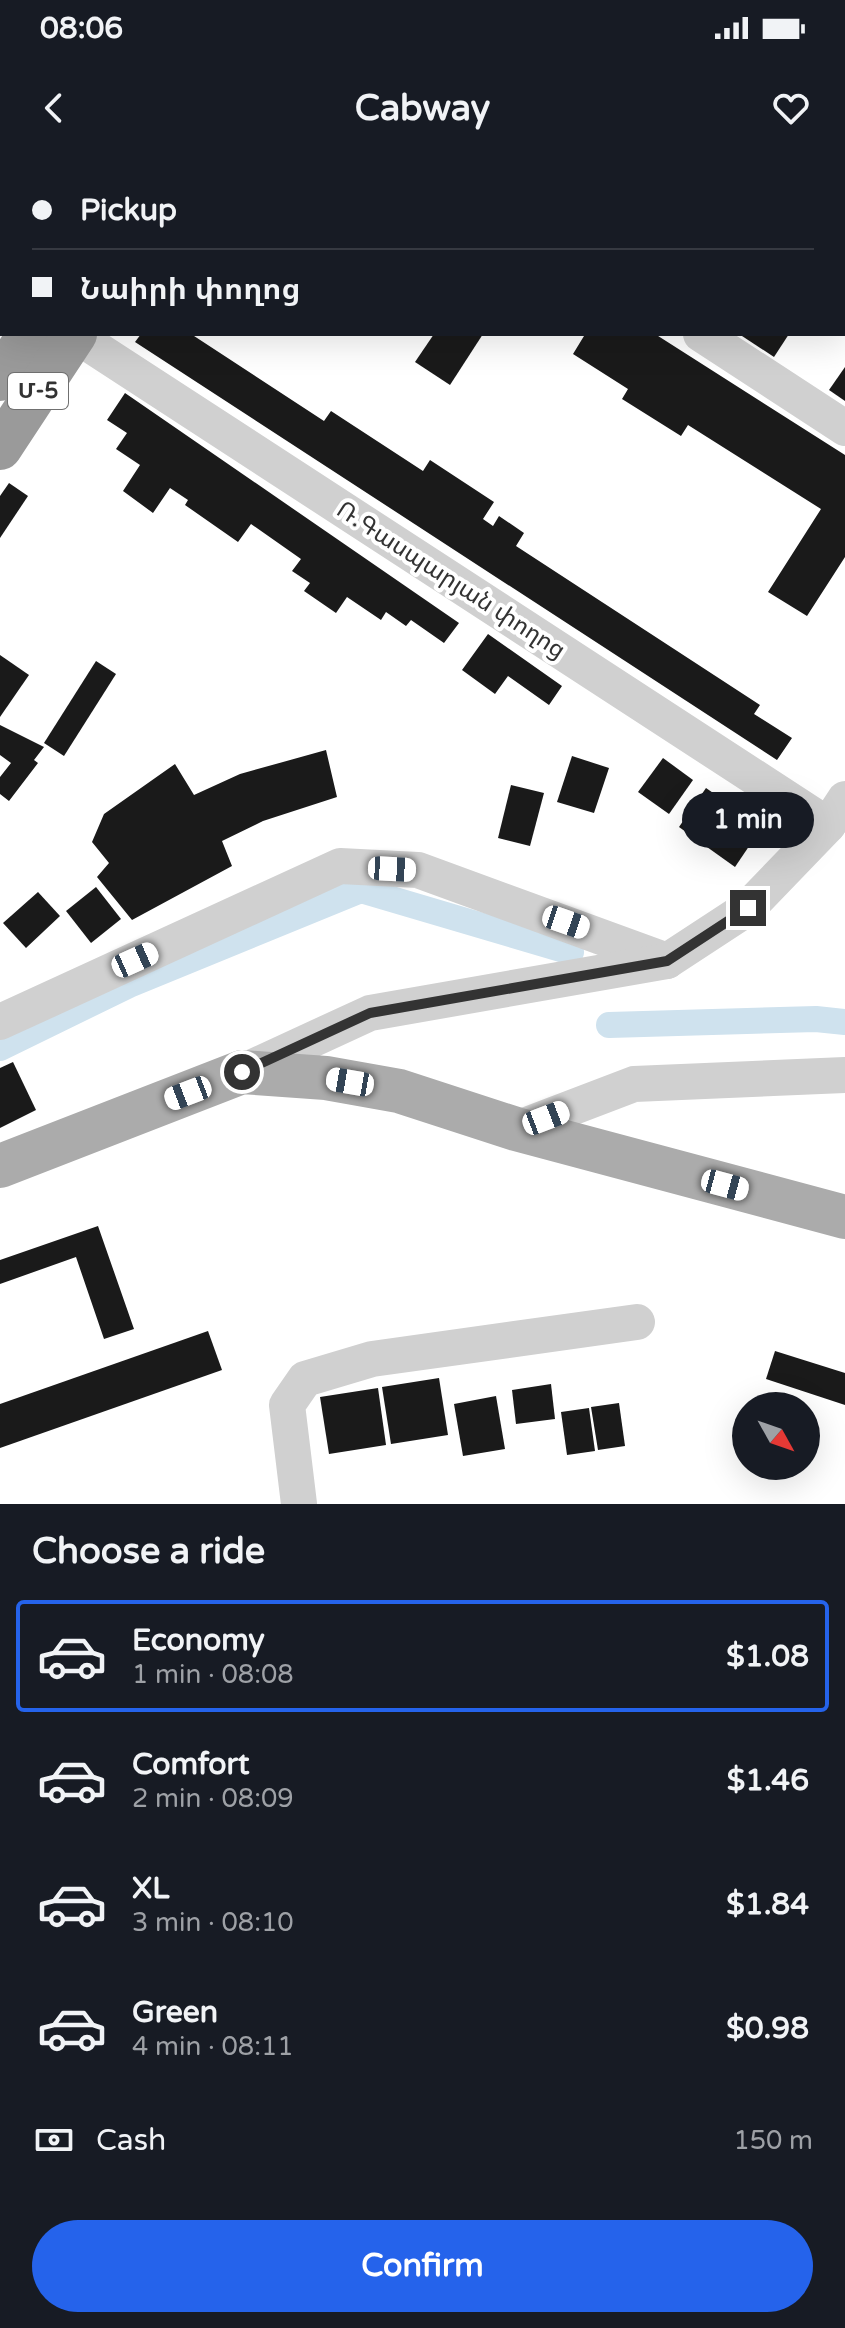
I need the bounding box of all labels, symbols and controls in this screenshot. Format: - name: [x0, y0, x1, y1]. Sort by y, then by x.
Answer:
- text: 08:06: [40, 10, 123, 47]
- icon: back: [32, 86, 76, 130]
- icon: heart: [769, 86, 813, 130]
- text: Cabway: [355, 87, 490, 130]
- text: Pickup: [80, 192, 177, 229]
- text: Նաիրի փողոց: [80, 271, 301, 308]
- road number: Մ-5: [8, 373, 68, 409]
- street label: Ռ.Գասպարյան փողոց: [331, 495, 571, 665]
- callout: 1 min: [682, 792, 814, 848]
- text: 1 min: [713, 804, 783, 835]
- car: [367, 856, 417, 882]
- route end: [730, 890, 766, 926]
- car: [539, 903, 593, 941]
- car: [108, 939, 162, 981]
- route start: [224, 1054, 260, 1090]
- car: [324, 1066, 376, 1098]
- car: [161, 1073, 215, 1113]
- car: [519, 1098, 573, 1138]
- car: [699, 1167, 751, 1203]
- north arrow: [732, 1392, 820, 1480]
- map controls: [732, 1392, 820, 1480]
- text: Choose a ride: [32, 1530, 265, 1573]
- icon: car: [36, 1620, 108, 1692]
- text: Economy: [132, 1622, 265, 1659]
- text: $1.08: [726, 1638, 809, 1675]
- text: 1 min · 08:08: [132, 1659, 294, 1690]
- icon: car: [36, 1744, 108, 1816]
- text: Comfort: [132, 1746, 250, 1783]
- text: $1.46: [727, 1762, 809, 1799]
- text: 2 min · 08:09: [132, 1783, 294, 1814]
- icon: car: [36, 1868, 108, 1940]
- text: XL: [132, 1870, 169, 1907]
- text: $1.84: [726, 1886, 809, 1923]
- text: 3 min · 08:10: [132, 1907, 294, 1938]
- icon: car: [36, 1992, 108, 2064]
- text: Green: [132, 1994, 218, 2031]
- text: $0.98: [726, 2010, 809, 2047]
- text: 4 min · 08:11: [132, 2031, 294, 2062]
- icon: cash: [32, 2118, 76, 2162]
- text: Cash: [96, 2122, 166, 2159]
- text: 150 m: [733, 2125, 813, 2156]
- button: Confirm: [32, 2220, 813, 2312]

